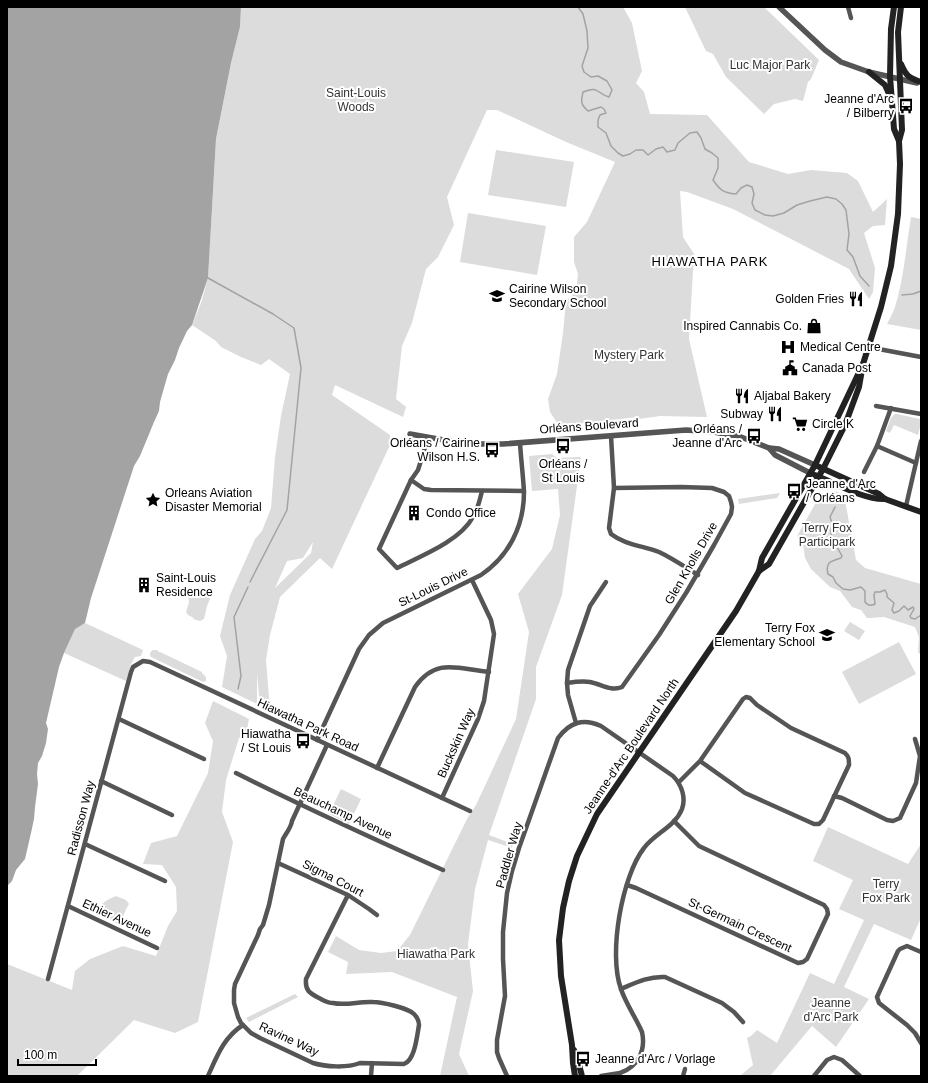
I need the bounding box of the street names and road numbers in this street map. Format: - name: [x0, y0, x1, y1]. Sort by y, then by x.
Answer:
- street label: Orléans Boulevard: [539, 416, 639, 436]
- street label: Glen Knolls Drive: [662, 519, 720, 607]
- street label: St-Louis Drive: [396, 564, 470, 610]
- street label: Jeanne-d'Arc Boulevard North: [580, 676, 682, 816]
- street label: Hiawatha Park Road: [255, 695, 361, 755]
- street label: Buckskin Way: [434, 706, 478, 780]
- street label: Radisson Way: [64, 779, 98, 857]
- street label: Beauchamp Avenue: [291, 784, 395, 842]
- street label: Paddler Way: [493, 820, 525, 890]
- street label: Sigma Court: [300, 857, 366, 900]
- street label: St-Germain Crescent: [686, 895, 795, 955]
- street label: Ethier Avenue: [80, 896, 154, 940]
- street label: Ravine Way: [257, 1019, 321, 1059]

